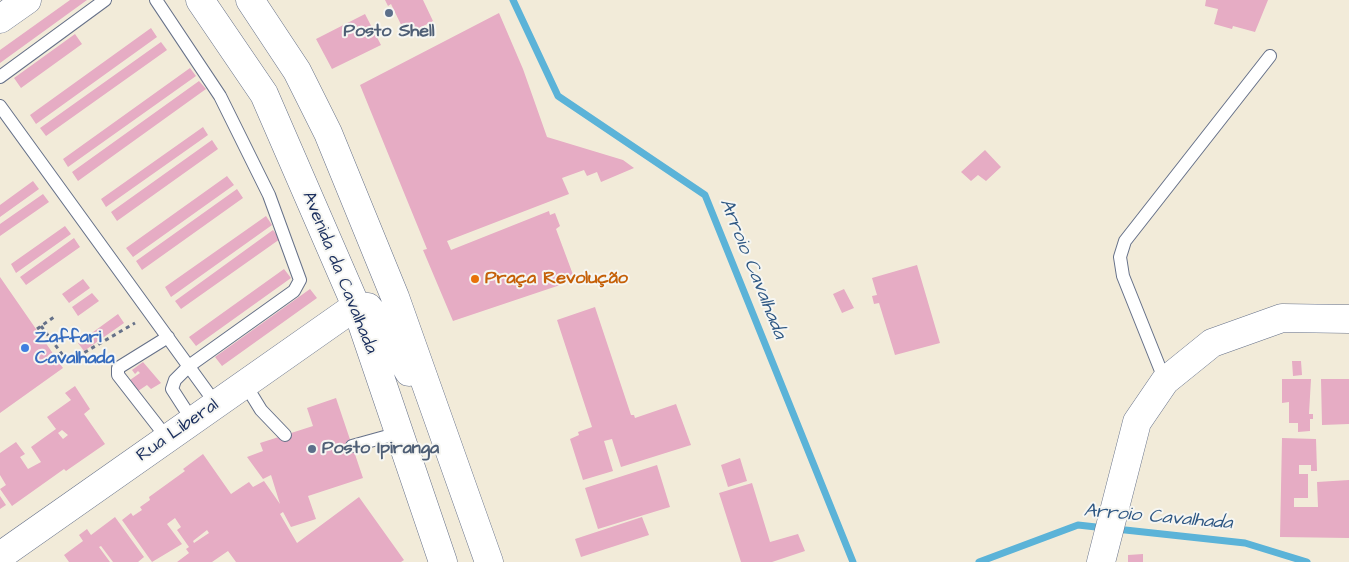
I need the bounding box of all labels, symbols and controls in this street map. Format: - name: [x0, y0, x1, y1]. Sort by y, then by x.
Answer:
- marker: Posto Shell: [383, 7, 395, 19]
- place label: Posto Shell: [343, 21, 435, 43]
- street label: Avenida da Cavalhada: [297, 189, 381, 357]
- water label: Arroio Cavalhada: [714, 196, 790, 342]
- place label: Praça Revolução: [485, 268, 628, 290]
- marker: Praça Revolução: [469, 273, 481, 285]
- place label: Zaffari Cavalhada: [35, 327, 115, 369]
- marker: Zaffari Cavalhada: [19, 342, 31, 354]
- street label: Rua Liberal: [133, 395, 223, 467]
- place label: Posto Ipiranga: [322, 438, 439, 460]
- marker: Posto Ipiranga: [306, 443, 318, 455]
- water label: Arroio Cavalhada: [1083, 500, 1233, 536]

